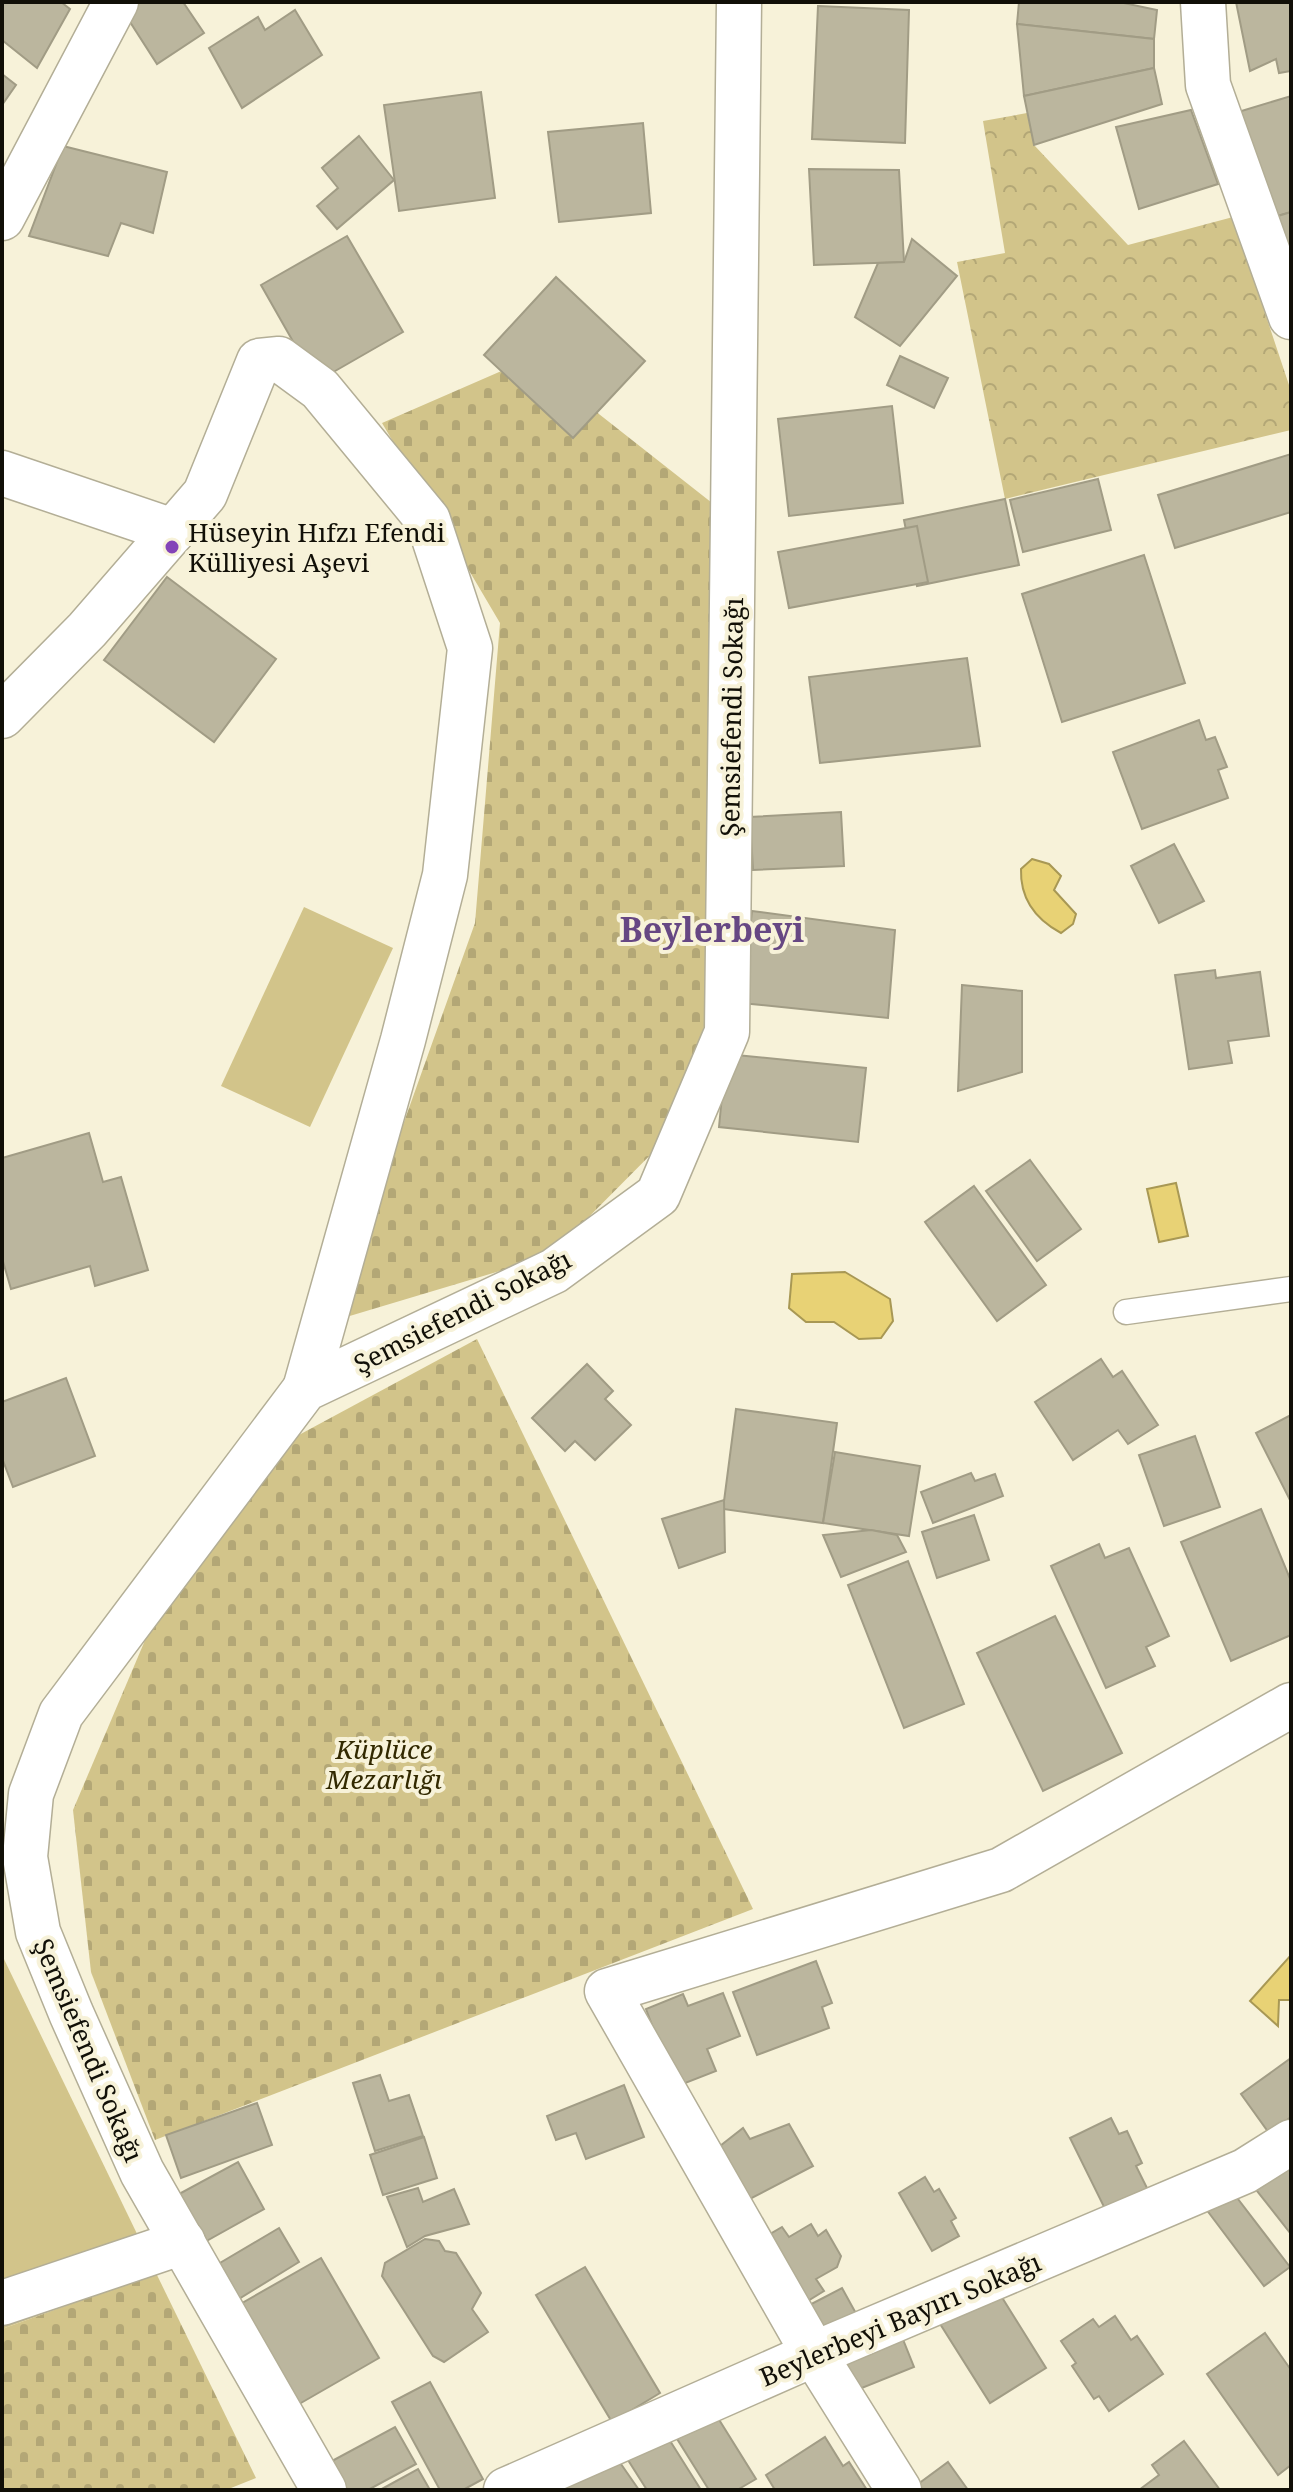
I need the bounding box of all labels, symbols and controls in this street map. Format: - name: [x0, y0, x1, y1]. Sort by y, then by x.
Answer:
- place label: Hüseyin Hıfzı Efendi Külliyesi Aşevi: [188, 514, 445, 580]
- marker: Hüseyin Hıfzı Efendi Külliyesi Aşevi: [163, 538, 181, 556]
- street label: Şemsiefendi Sokağı: [711, 597, 751, 837]
- district label: Beylerbeyi: [620, 906, 804, 952]
- street label: Şemsiefendi Sokağı: [347, 1241, 577, 1381]
- park label: Küplüce Mezarlığı: [325, 1731, 442, 1797]
- street label: Şemsiefendi Sokağı: [26, 1933, 152, 2167]
- street label: Beylerbeyi Bayırı Sokağı: [754, 2243, 1046, 2395]

